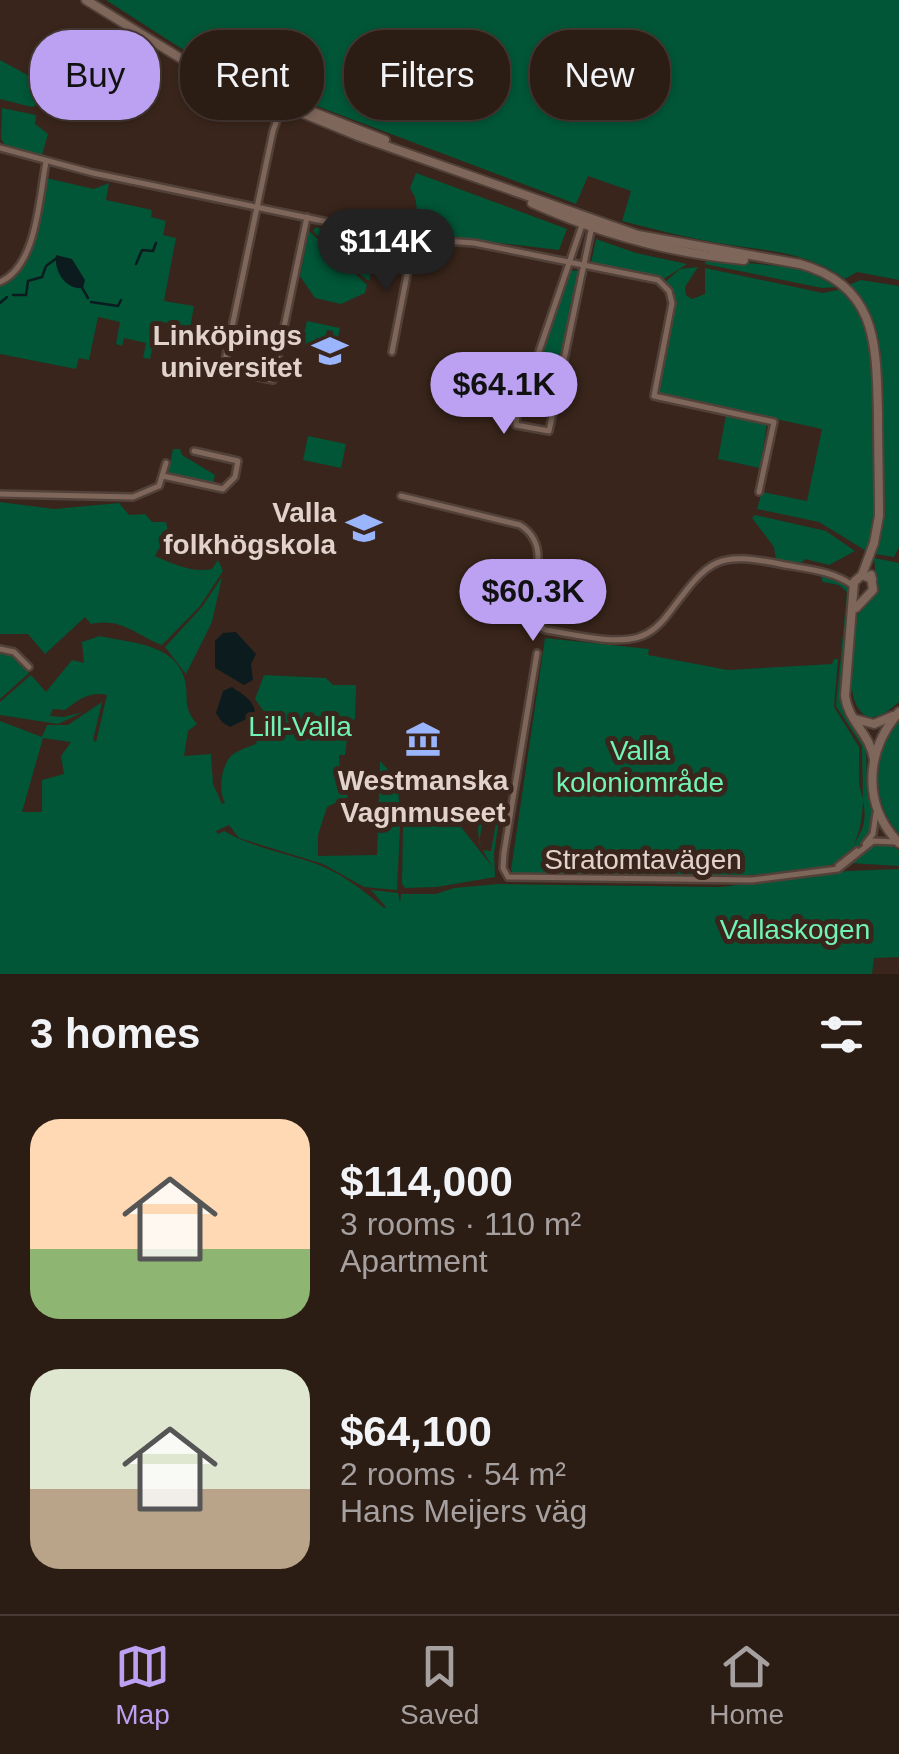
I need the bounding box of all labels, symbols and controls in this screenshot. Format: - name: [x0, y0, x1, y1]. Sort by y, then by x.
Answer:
- chip: Buy: [30, 30, 160, 120]
- chip: Rent: [180, 30, 324, 120]
- chip: Filters: [344, 30, 510, 120]
- chip: New: [530, 30, 670, 120]
- pin: $114K: [316, 209, 456, 294]
- text: $114K: [340, 223, 432, 259]
- place label: Linköpings universitet: [153, 320, 302, 383]
- school or university icon: Linköpings universitet: [311, 332, 349, 370]
- pin: $64.1K: [423, 352, 585, 437]
- text: $64.1K: [452, 366, 556, 402]
- place label: Valla folkhögskola: [163, 497, 336, 560]
- school or university icon: Valla folkhögskola: [345, 509, 383, 547]
- pin: $60.3K: [452, 559, 614, 644]
- text: $60.3K: [481, 573, 585, 609]
- park label: Lill-Valla: [248, 711, 352, 742]
- museum icon: Westmanska Vagnmuseet: [404, 720, 442, 758]
- park label: Valla koloniområde: [556, 735, 724, 798]
- place label: Westmanska Vagnmuseet: [338, 765, 509, 828]
- street label: Stratomtavägen: [544, 844, 742, 875]
- park label: Vallaskogen: [720, 914, 870, 945]
- icon: filters: [814, 1007, 869, 1062]
- text: 3 homes: [30, 1010, 200, 1057]
- text: $114,000: [340, 1158, 513, 1205]
- icon: home: [110, 1159, 230, 1279]
- text: 3 rooms · 110 m²: [340, 1206, 581, 1242]
- text: Apartment: [340, 1243, 488, 1279]
- text: $64,100: [340, 1408, 492, 1455]
- icon: home: [110, 1409, 230, 1529]
- text: 2 rooms · 54 m²: [340, 1456, 566, 1492]
- text: Hans Meijers väg: [340, 1493, 587, 1529]
- tab: Map: [115, 1639, 170, 1731]
- tab: Saved: [400, 1639, 479, 1731]
- tab: Home: [709, 1639, 784, 1731]

